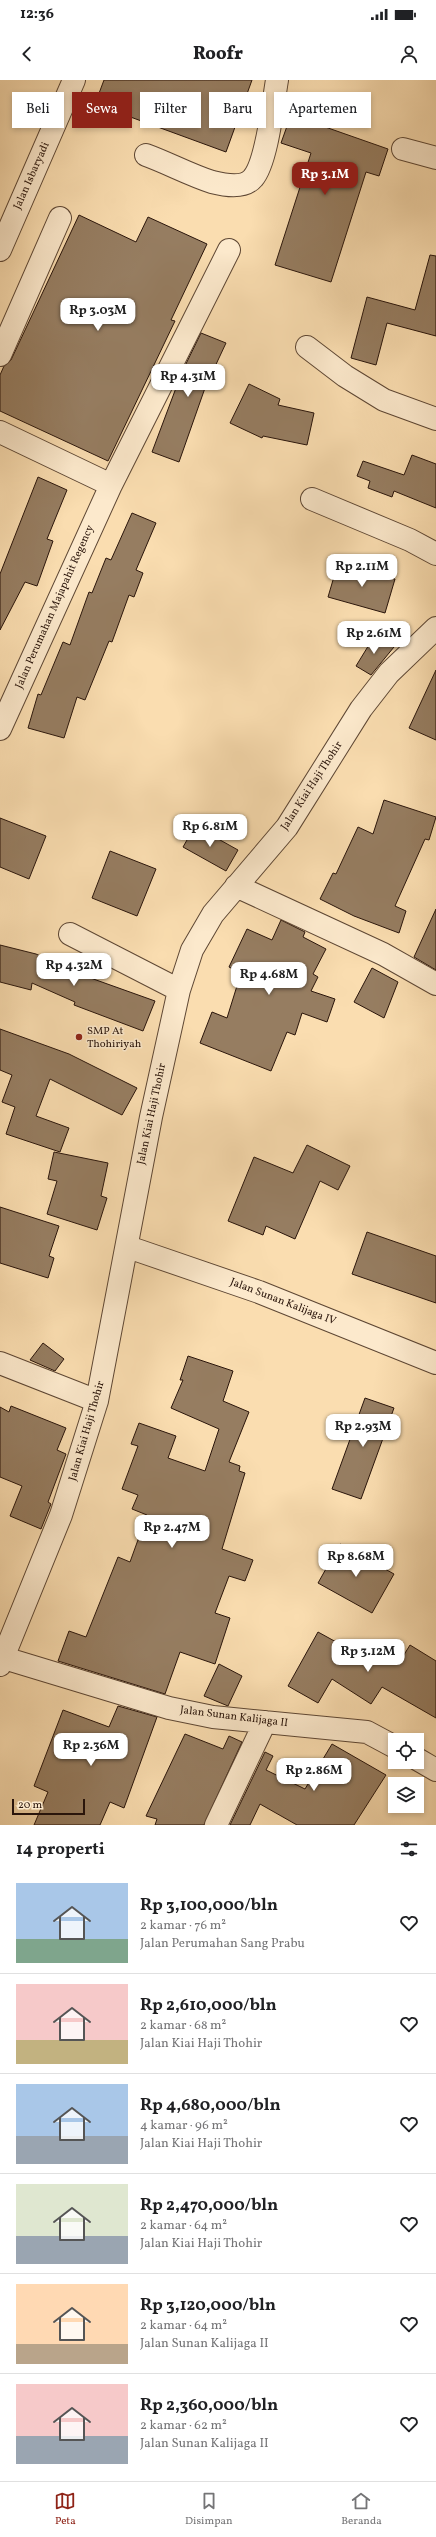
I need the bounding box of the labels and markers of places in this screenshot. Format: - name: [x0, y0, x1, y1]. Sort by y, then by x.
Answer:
- pin: Rp 3.1M: [288, 162, 362, 196]
- pin: Rp 3.03M: [57, 298, 139, 332]
- pin: Rp 4.31M: [147, 364, 229, 398]
- pin: Rp 2.11M: [321, 554, 403, 588]
- pin: Rp 2.61M: [333, 621, 415, 655]
- pin: Rp 6.81M: [169, 814, 251, 848]
- pin: Rp 4.32M: [33, 953, 115, 987]
- pin: Rp 4.68M: [228, 962, 310, 996]
- place label: SMP At Thohiriyah: [87, 1024, 142, 1052]
- marker: SMP At Thohiriyah: [74, 1032, 84, 1042]
- pin: Rp 2.93M: [322, 1414, 404, 1448]
- pin: Rp 2.47M: [131, 1515, 213, 1549]
- pin: Rp 8.68M: [315, 1544, 397, 1578]
- pin: Rp 3.12M: [327, 1639, 409, 1673]
- pin: Rp 2.36M: [50, 1733, 132, 1767]
- pin: Rp 2.86M: [273, 1758, 355, 1792]

